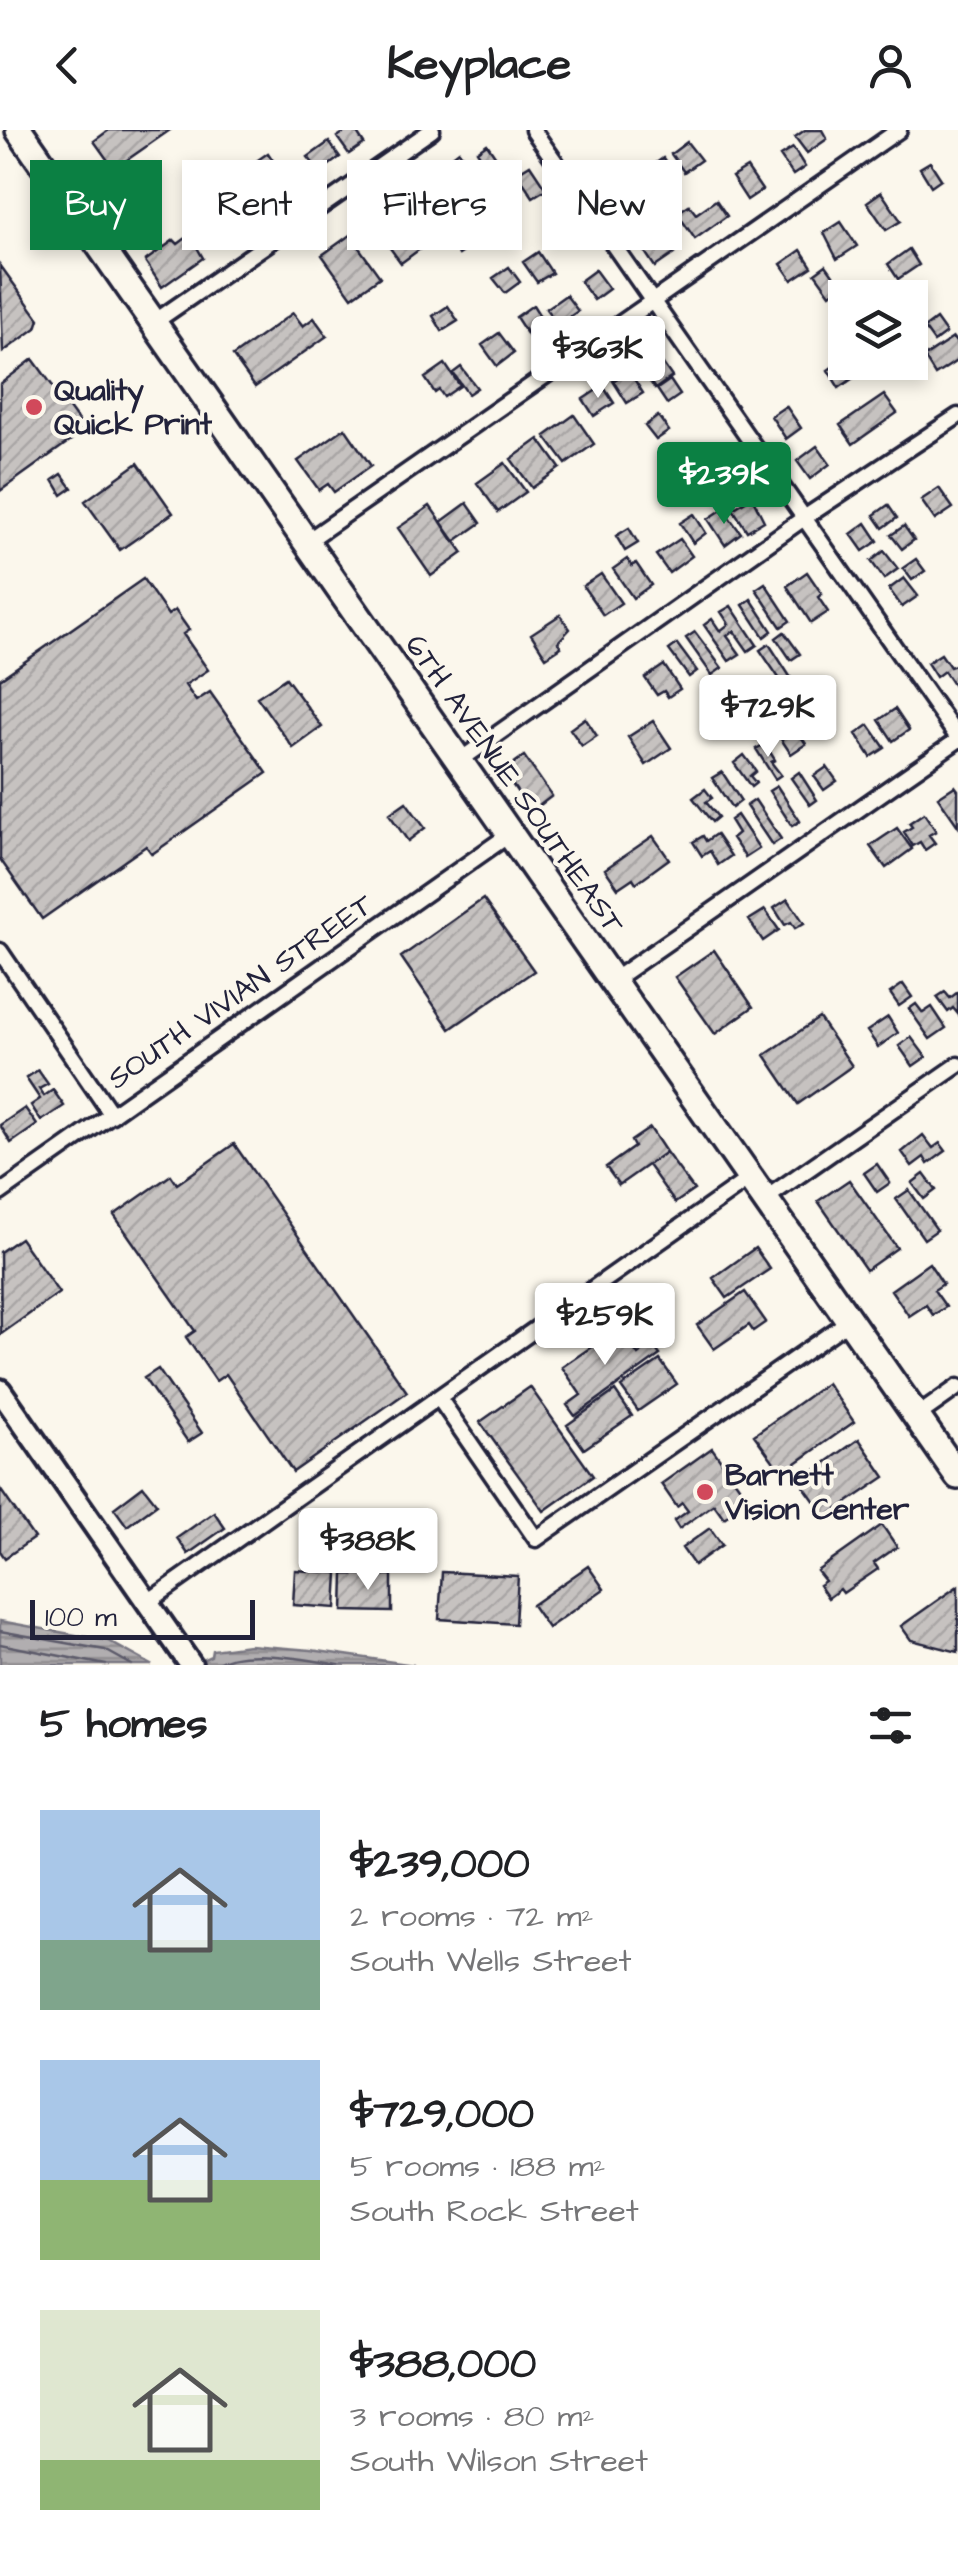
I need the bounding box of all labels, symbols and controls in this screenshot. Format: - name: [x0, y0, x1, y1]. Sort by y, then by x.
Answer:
- text: Keyplace: [387, 34, 571, 96]
- icon: back: [40, 38, 95, 93]
- icon: person: [863, 38, 918, 93]
- chip: Buy: [30, 160, 162, 250]
- chip: Rent: [182, 160, 327, 250]
- chip: Filters: [347, 160, 522, 250]
- chip: New: [542, 160, 682, 250]
- map controls: [828, 280, 928, 380]
- button: layers: [828, 280, 928, 380]
- pin: $363K: [528, 316, 668, 401]
- text: $363K: [553, 326, 643, 371]
- place label: Quality Quick Print: [54, 370, 213, 446]
- marker: Quality Quick Print: [23, 396, 45, 418]
- pin: $239K: [654, 442, 794, 527]
- text: $239K: [679, 452, 769, 497]
- street label: 6TH AVENUE SOUTHEAST: [395, 626, 634, 943]
- pin: $729K: [698, 675, 838, 760]
- text: $729K: [721, 685, 815, 730]
- street label: SOUTH VIVIAN STREET: [99, 884, 382, 1099]
- pin: $259K: [535, 1283, 675, 1368]
- text: $259K: [557, 1293, 653, 1338]
- place label: Barnett Vision Center: [724, 1455, 910, 1531]
- marker: Barnett Vision Center: [694, 1481, 716, 1503]
- pin: $388K: [298, 1508, 438, 1593]
- text: $388K: [321, 1518, 415, 1563]
- scale bar: [30, 1595, 255, 1640]
- text: 100 m: [45, 1598, 117, 1637]
- text: 5 homes: [40, 1696, 207, 1754]
- icon: filters: [863, 1698, 918, 1753]
- text: $239,000: [350, 1836, 530, 1894]
- icon: home: [120, 1850, 240, 1970]
- text: 2 rooms · 72 m²: [350, 1894, 594, 1939]
- text: South Wells Street: [350, 1939, 631, 1984]
- text: $729,000: [350, 2086, 534, 2144]
- icon: home: [120, 2100, 240, 2220]
- text: 5 rooms · 188 m²: [350, 2144, 606, 2189]
- text: South Rock Street: [350, 2189, 639, 2234]
- text: $388,000: [350, 2336, 536, 2394]
- icon: home: [120, 2350, 240, 2470]
- text: 3 rooms · 80 m²: [350, 2394, 595, 2439]
- text: South Wilson Street: [350, 2439, 648, 2484]

